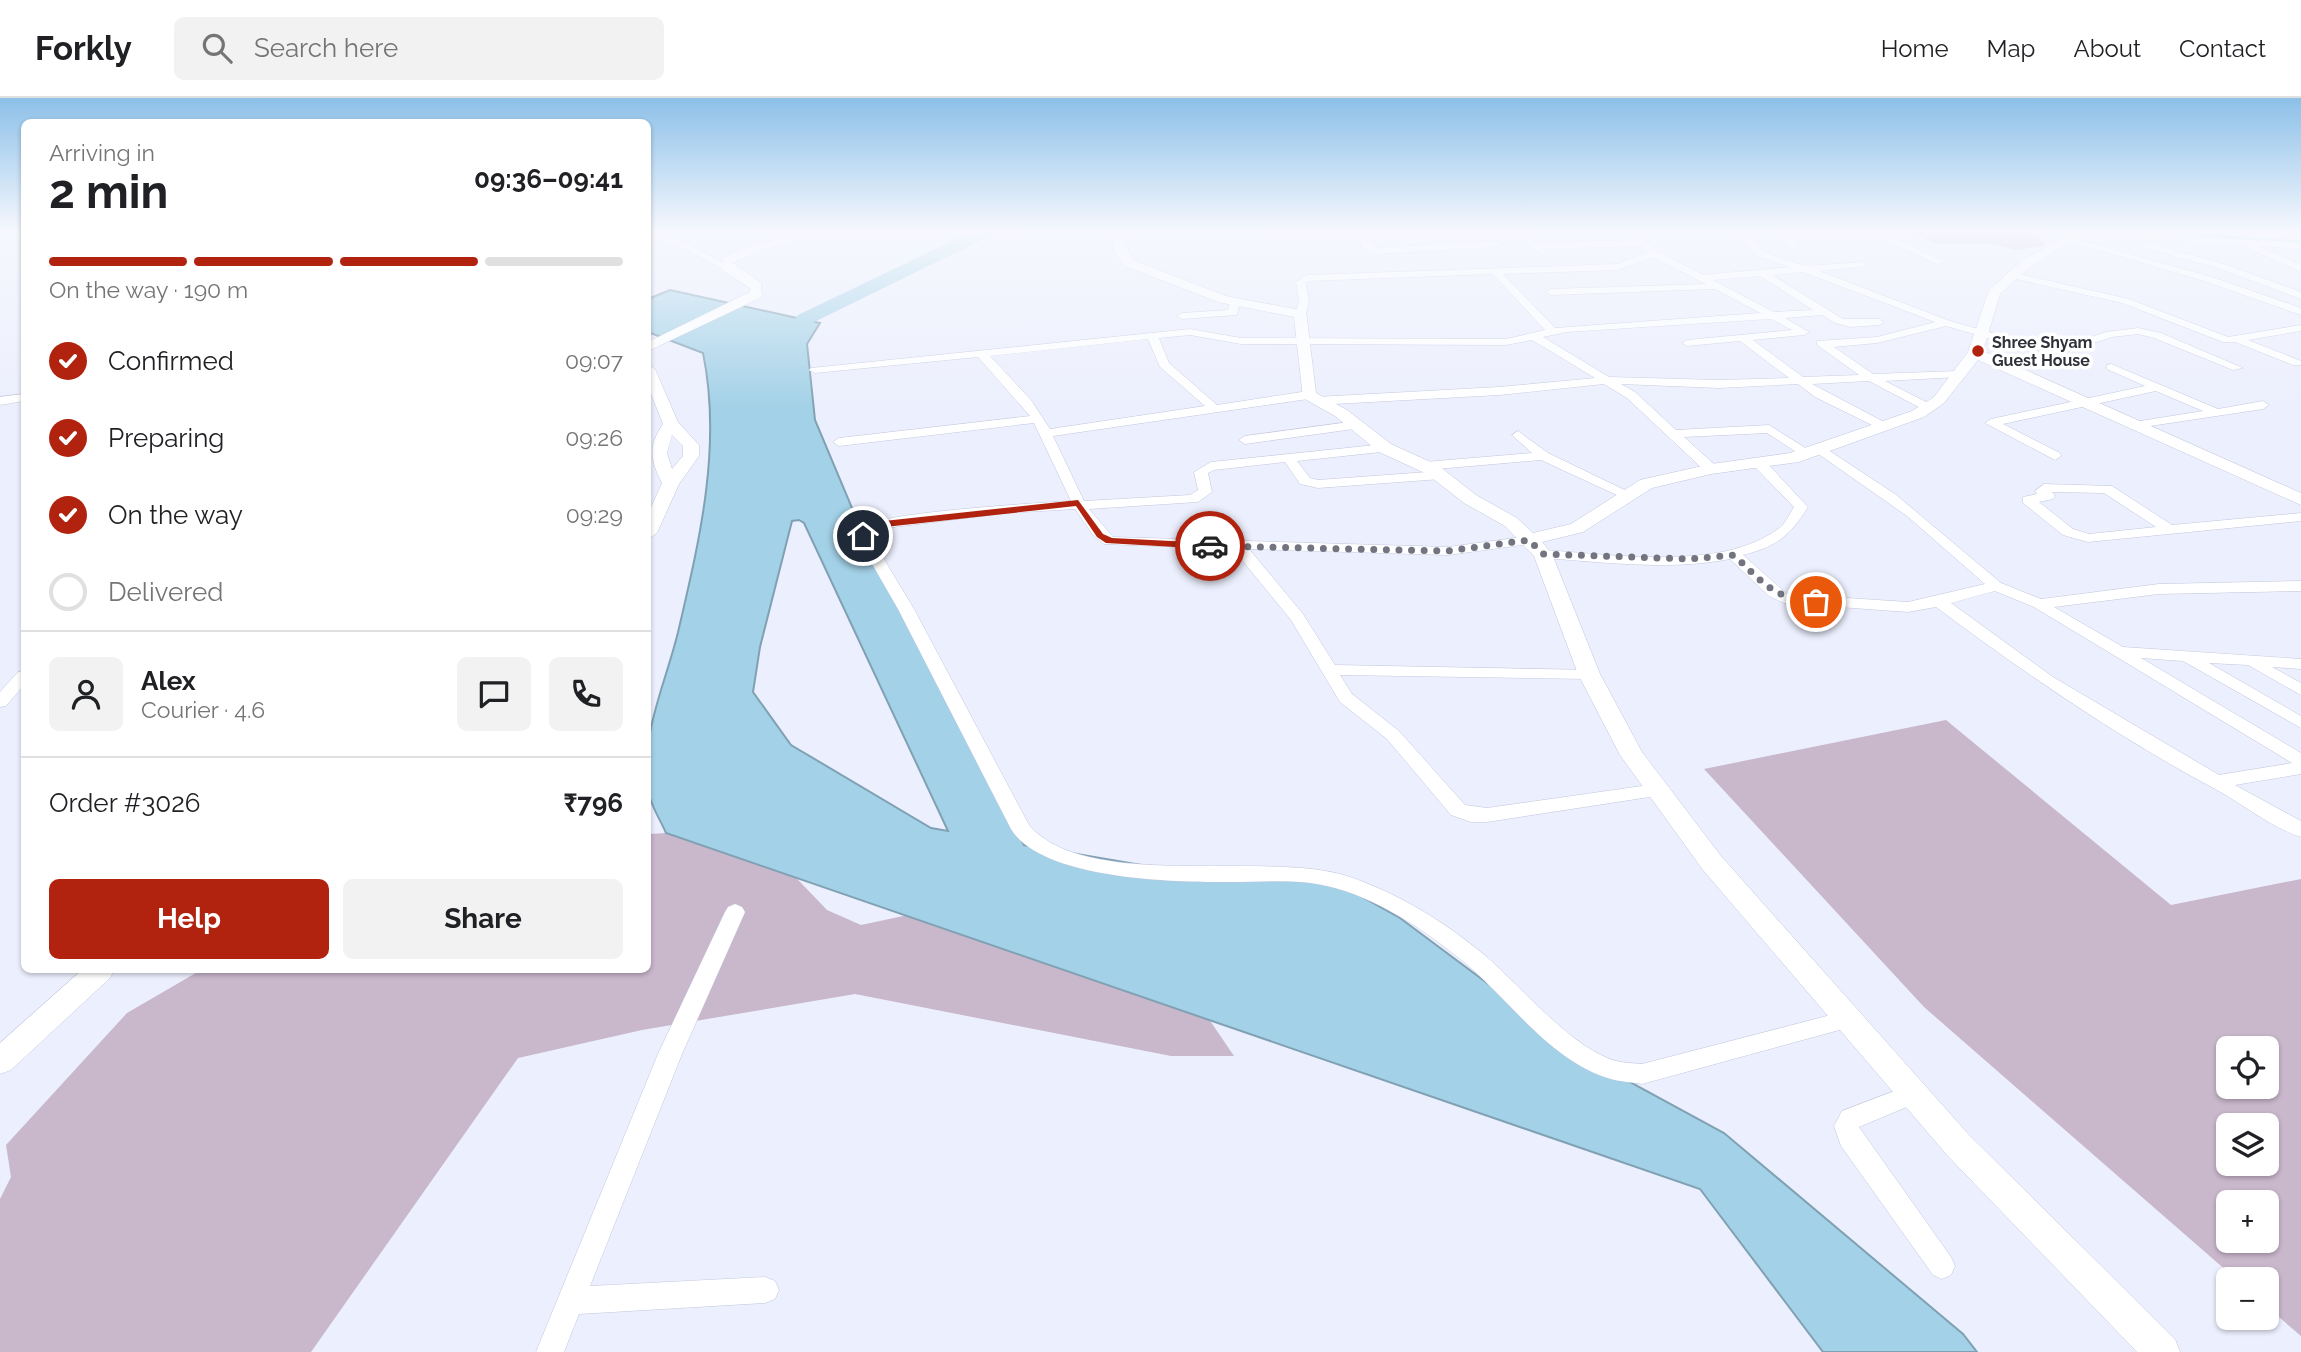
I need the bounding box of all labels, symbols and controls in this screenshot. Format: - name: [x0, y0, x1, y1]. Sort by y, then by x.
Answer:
- search box: [174, 17, 664, 80]
- text: Forkly: [35, 29, 132, 68]
- icon: search: [198, 29, 236, 67]
- text: Search here: [254, 33, 398, 63]
- text: Home: [1881, 34, 1949, 63]
- text: Map: [1987, 34, 2035, 63]
- text: About: [2073, 34, 2141, 63]
- text: Contact: [2179, 34, 2266, 63]
- text: Arriving in: [49, 139, 155, 166]
- text: 09:36–09:41: [474, 164, 623, 194]
- text: 2 min: [49, 165, 168, 219]
- text: On the way · 190 m: [49, 276, 248, 303]
- place label: Shree Shyam Guest House: [1992, 333, 2092, 370]
- icon: check: [49, 342, 87, 380]
- marker: Shree Shyam Guest House: [1970, 343, 1986, 359]
- text: Confirmed: [108, 346, 234, 376]
- text: 09:07: [565, 347, 623, 374]
- icon: check: [49, 419, 87, 457]
- text: Preparing: [108, 423, 224, 453]
- text: 09:26: [565, 424, 623, 451]
- icon: check: [49, 496, 87, 534]
- text: On the way: [108, 500, 243, 530]
- text: 09:29: [566, 501, 623, 528]
- pin: [833, 506, 893, 566]
- courier: [1175, 511, 1245, 581]
- icon: home: [844, 517, 882, 555]
- icon: car: [1191, 527, 1229, 565]
- pin: [1786, 572, 1846, 632]
- text: Delivered: [108, 577, 223, 607]
- icon: bag: [1797, 583, 1835, 621]
- button: person: [49, 657, 123, 731]
- button: chat: [457, 657, 531, 731]
- button: phone: [549, 657, 623, 731]
- text: Alex: [141, 666, 196, 696]
- text: Courier · 4.6: [141, 696, 265, 723]
- text: Order #3026: [49, 788, 200, 818]
- text: ₹796: [563, 788, 623, 818]
- button: Help: [49, 879, 329, 959]
- button: Share: [343, 879, 623, 959]
- map controls: [2216, 1036, 2279, 1330]
- button: locate: [2216, 1036, 2279, 1099]
- button: layers: [2216, 1113, 2279, 1176]
- button: +: [2216, 1190, 2279, 1253]
- button: −: [2216, 1267, 2279, 1330]

